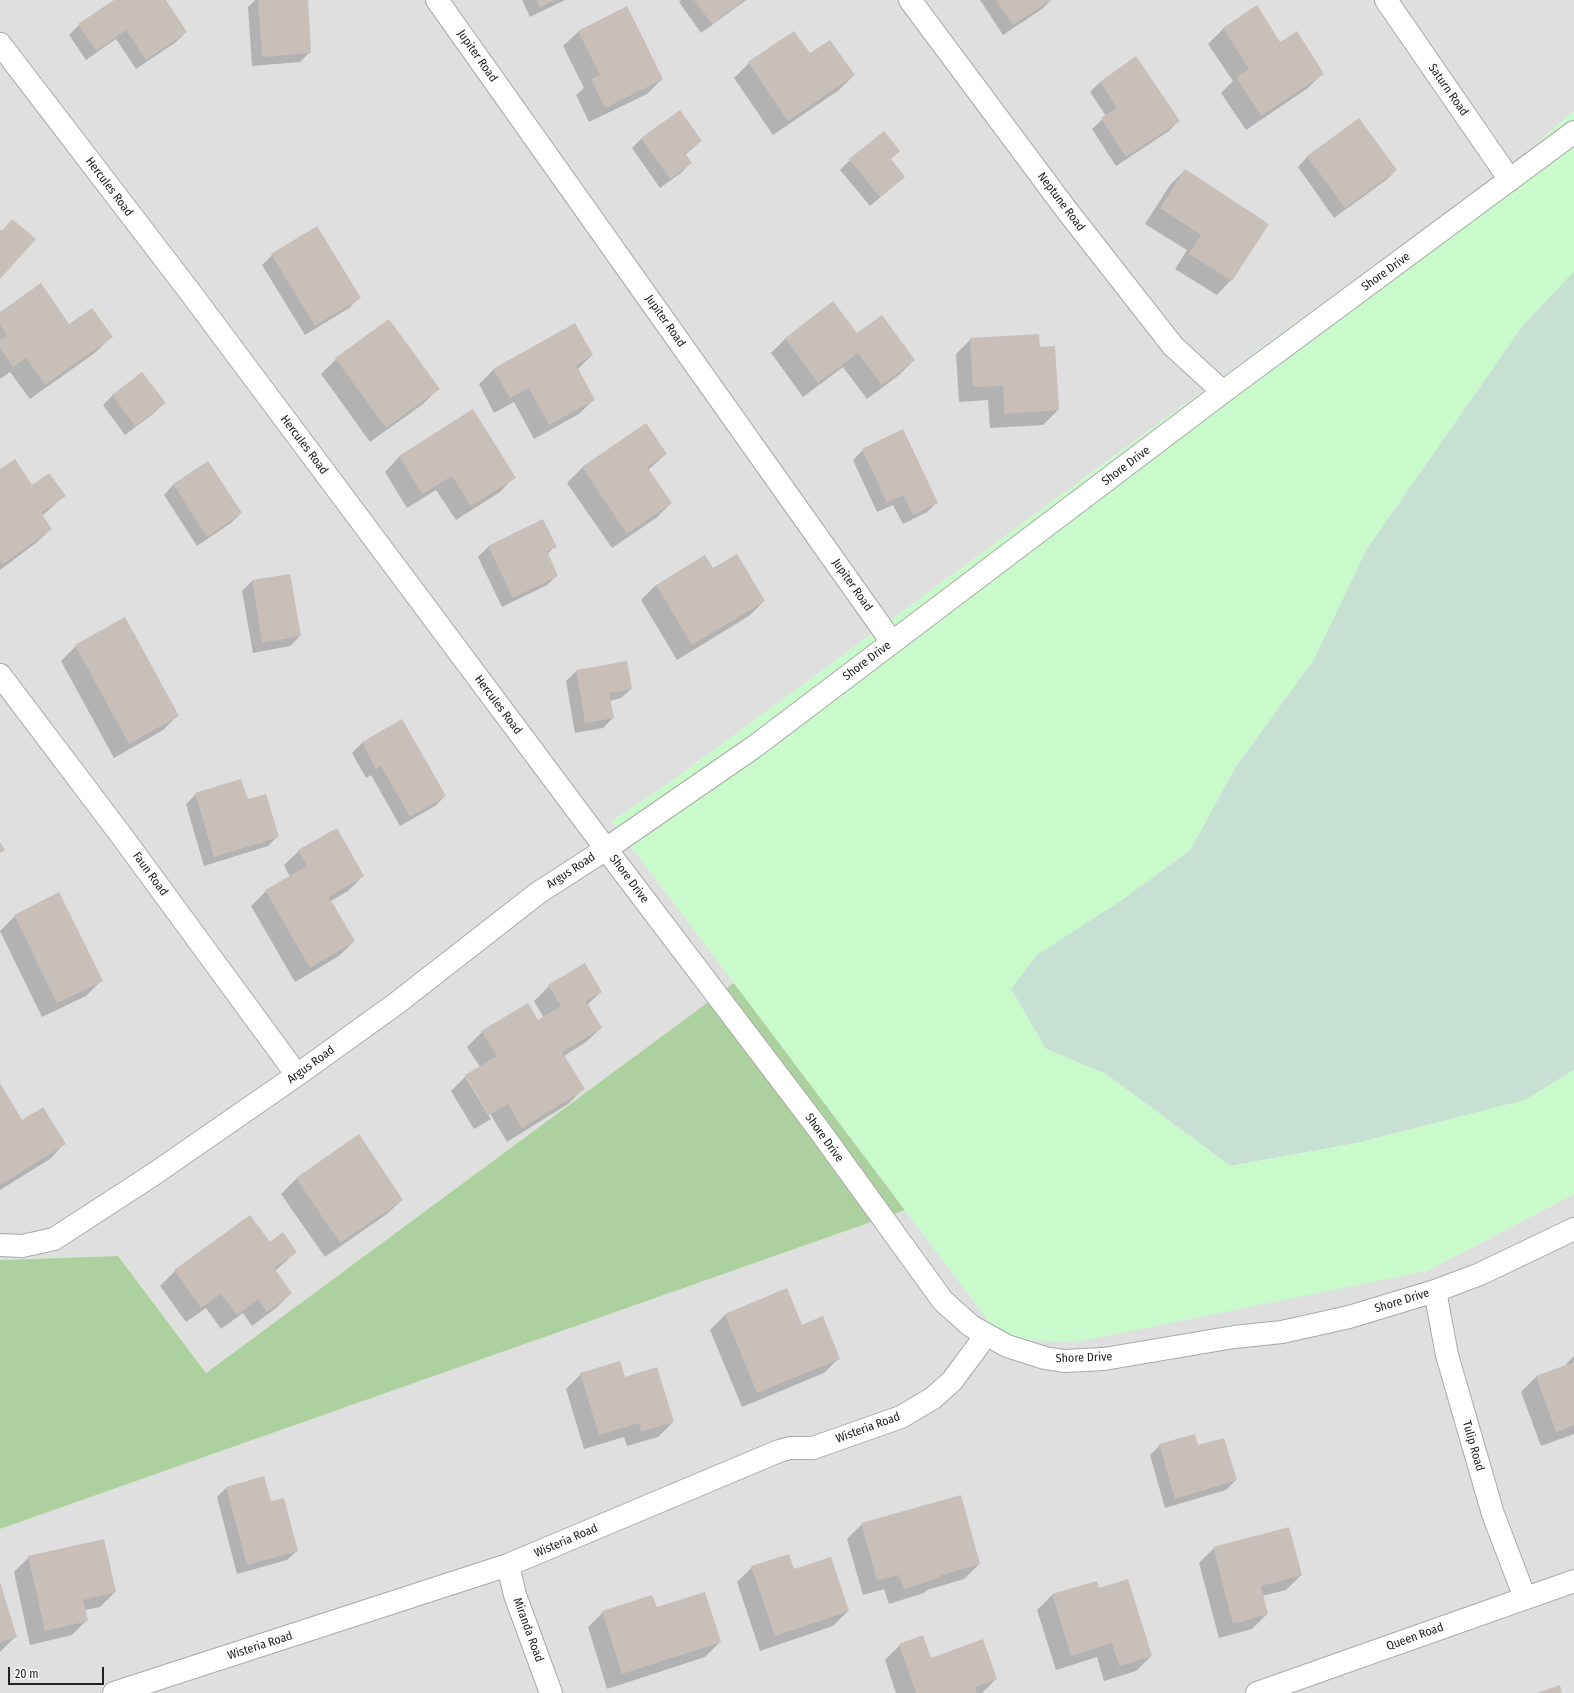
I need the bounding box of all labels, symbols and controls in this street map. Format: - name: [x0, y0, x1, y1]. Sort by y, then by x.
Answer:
- street label: Jupiter Road: [454, 27, 500, 85]
- street label: Saturn Road: [1425, 61, 1471, 119]
- street label: Hercules Road: [82, 155, 136, 219]
- street label: Neptune Road: [1034, 170, 1088, 234]
- street label: Shore Drive: [1359, 250, 1413, 294]
- street label: Jupiter Road: [642, 292, 688, 350]
- street label: Hercules Road: [277, 413, 331, 477]
- street label: Shore Drive: [1099, 443, 1153, 489]
- street label: Jupiter Road: [829, 556, 875, 614]
- street label: Shore Drive: [840, 638, 894, 684]
- street label: Hercules Road: [471, 673, 525, 737]
- street label: Faun Road: [129, 849, 171, 899]
- street label: Argus Road: [544, 850, 598, 892]
- street label: Shore Drive: [606, 852, 652, 906]
- street label: Argus Road: [285, 1043, 337, 1087]
- street label: Shore Drive: [802, 1111, 846, 1165]
- street label: Shore Drive: [1373, 1286, 1431, 1316]
- street label: Shore Drive: [1055, 1350, 1113, 1366]
- street label: Wisteria Road: [834, 1410, 902, 1446]
- street label: Tulip Road: [1459, 1419, 1487, 1473]
- street label: Wisteria Road: [532, 1521, 600, 1561]
- street label: Miranda Road: [510, 1596, 546, 1664]
- street label: Queen Road: [1384, 1620, 1446, 1654]
- street label: Wisteria Road: [226, 1629, 294, 1663]
- scale bar: [10, 1659, 106, 1685]
- text: 20 m: [15, 1667, 39, 1681]

